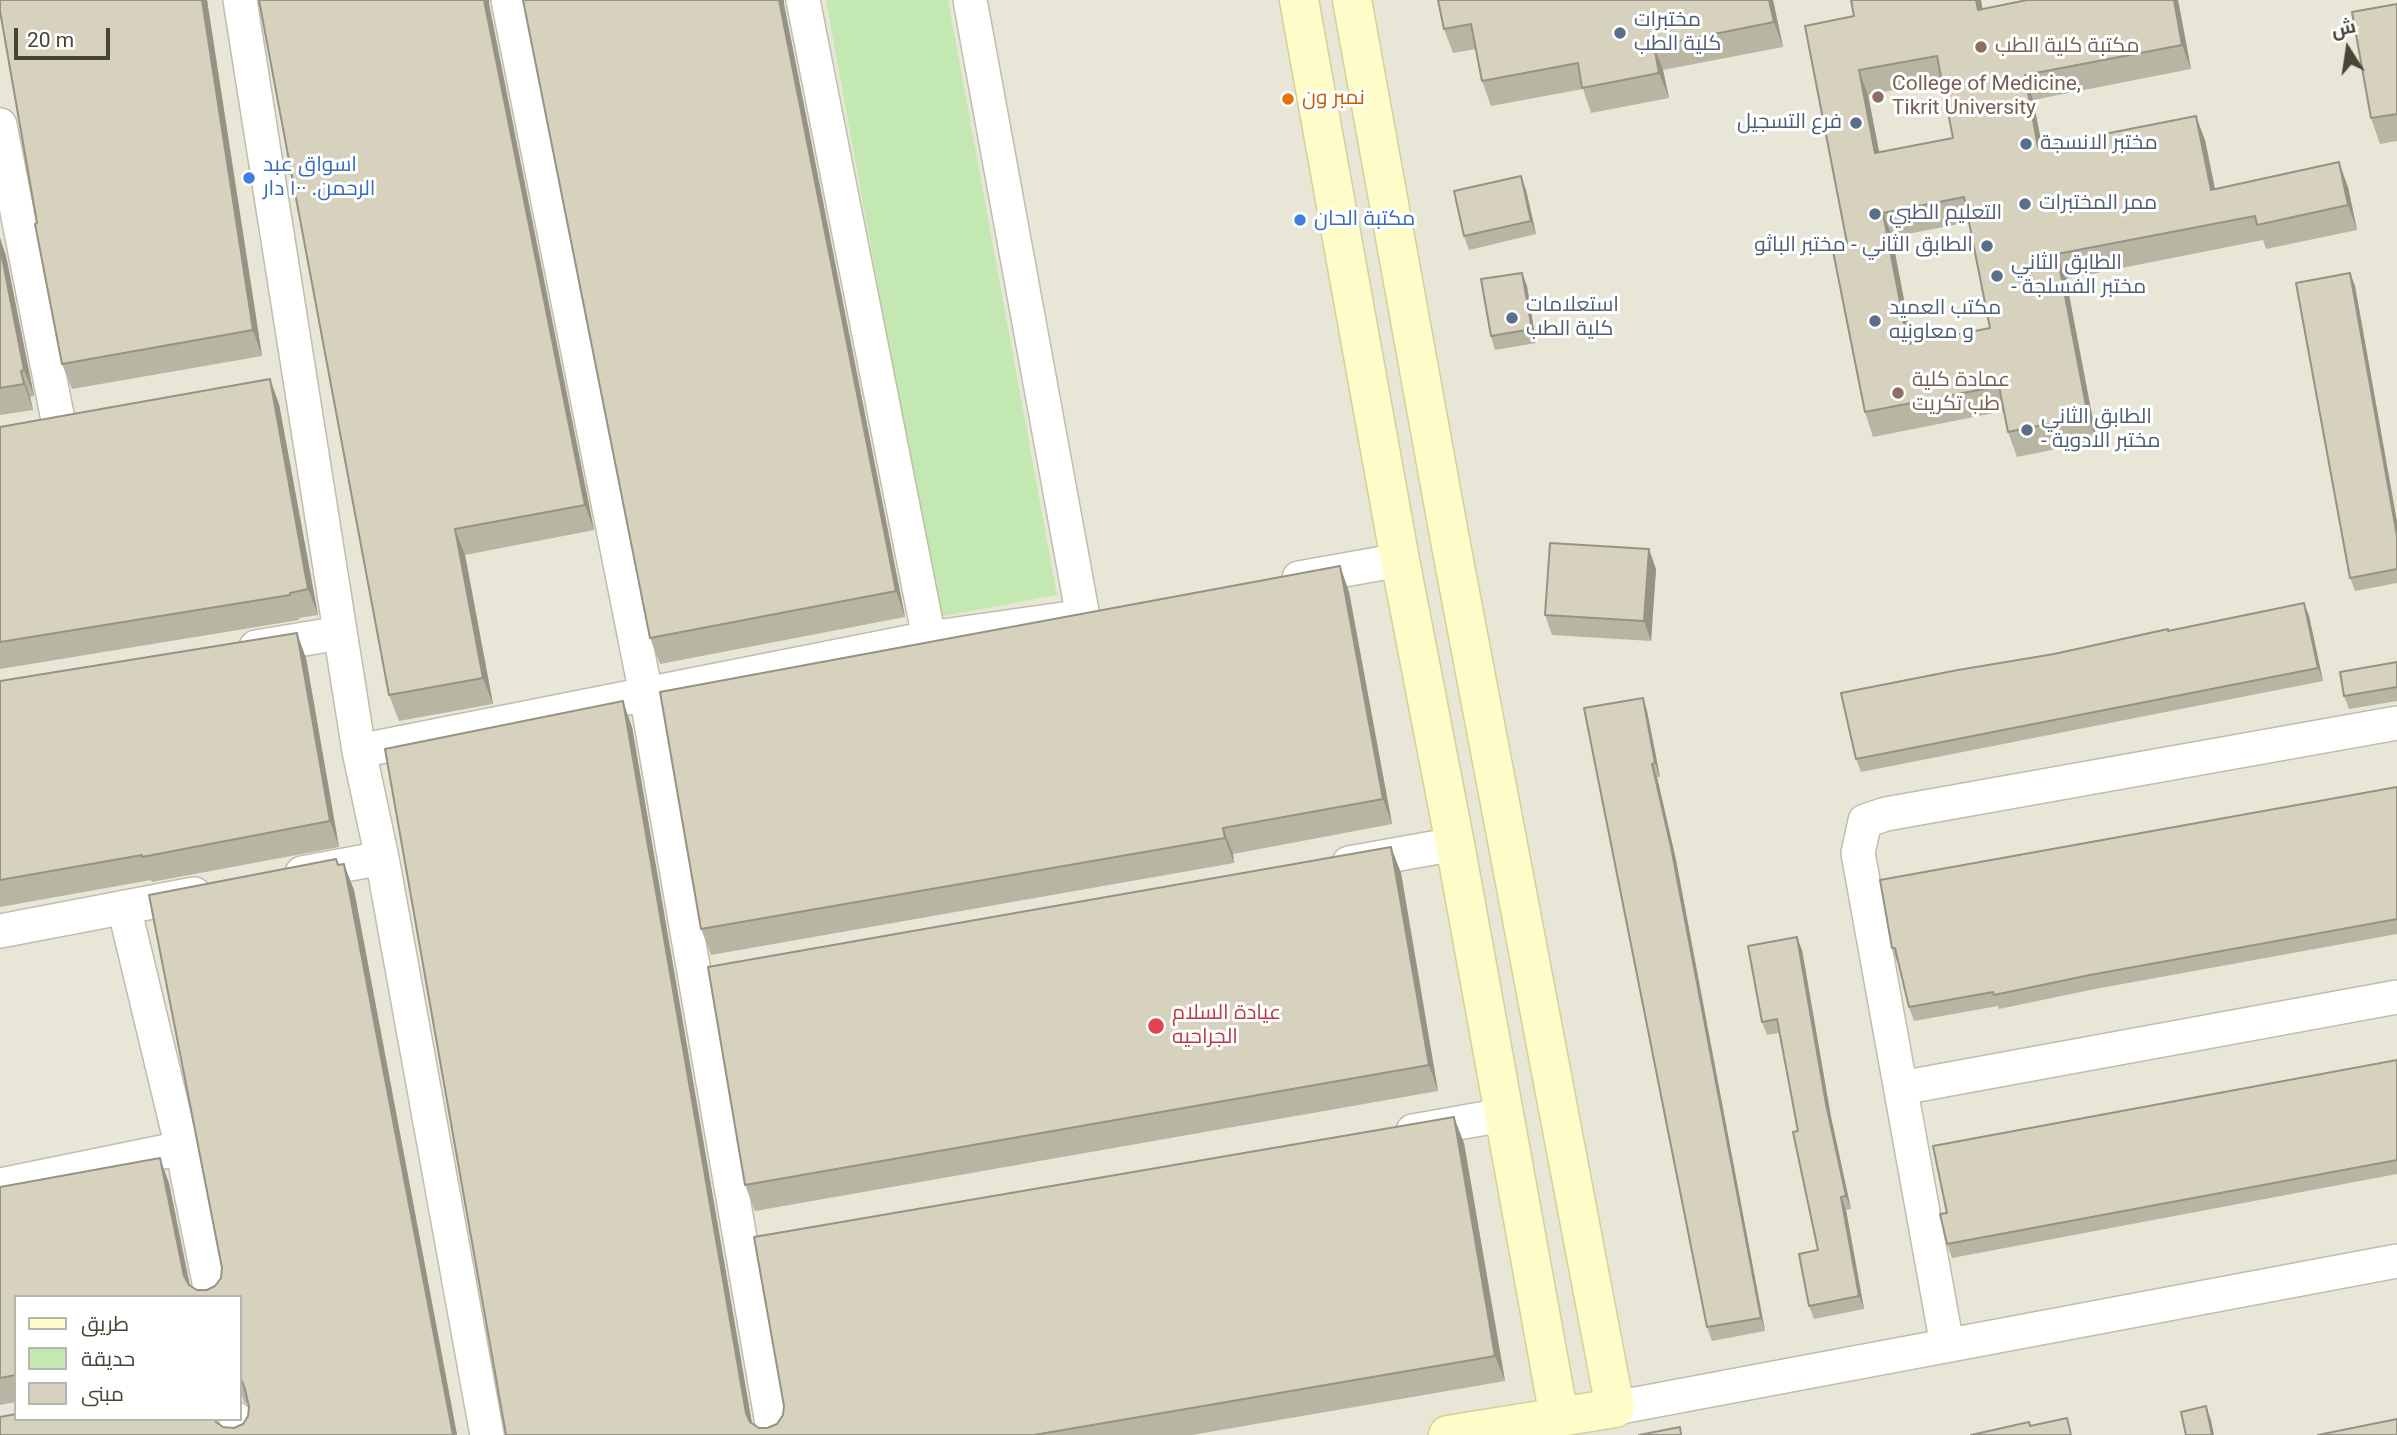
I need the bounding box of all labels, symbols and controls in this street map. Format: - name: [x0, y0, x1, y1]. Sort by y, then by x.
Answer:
- place label: مختبرات كلية الطب: [1634, 8, 1721, 58]
- scale bar: [18, 14, 114, 58]
- north arrow: [2313, 14, 2383, 84]
- text: ش: [2329, 14, 2358, 42]
- marker: مختبرات كلية الطب: [1612, 25, 1628, 41]
- text: 20 m: [27, 28, 74, 52]
- place label: مكتبة كلية الطب: [1995, 34, 2139, 60]
- marker: مكتبة كلية الطب: [1973, 39, 1989, 55]
- place label: College of Medicine, Tikrit University: [1892, 72, 2081, 122]
- place label: نمبر ون: [1302, 86, 1365, 112]
- marker: College of Medicine, Tikrit University: [1870, 89, 1886, 105]
- marker: نمبر ون: [1280, 91, 1296, 107]
- place label: فرع التسجيل: [1737, 110, 1842, 136]
- marker: فرع التسجيل: [1848, 115, 1864, 131]
- place label: مختبر الانسجة: [2040, 131, 2158, 157]
- marker: مختبر الانسجة: [2018, 136, 2034, 152]
- place label: اسواق عبد الرحمن. ١٠٠ دار: [263, 153, 375, 203]
- marker: اسواق عبد الرحمن. ١٠٠ دار: [241, 170, 257, 186]
- place label: ممر المختبرات: [2039, 191, 2157, 217]
- marker: ممر المختبرات: [2017, 196, 2033, 212]
- place label: التعليم الطبي: [1889, 201, 2002, 227]
- marker: التعليم الطبي: [1867, 206, 1883, 222]
- place label: مكتبة الحان: [1314, 207, 1415, 233]
- marker: مكتبة الحان: [1292, 212, 1308, 228]
- place label: الطابق الثاني - مختبر الباثو: [1754, 233, 1973, 259]
- marker: الطابق الثاني - مختبر الباثو: [1979, 238, 1995, 254]
- place label: الطابق الثاني - مختبر الفسلجة: [2011, 251, 2146, 301]
- marker: الطابق الثاني - مختبر الفسلجة: [1989, 268, 2005, 284]
- place label: استعلامات كلية الطب: [1526, 293, 1619, 343]
- place label: مكتب العميد و معاونيه: [1889, 296, 2001, 346]
- marker: استعلامات كلية الطب: [1504, 310, 1520, 326]
- marker: مكتب العميد و معاونيه: [1867, 313, 1883, 329]
- place label: عمادة كلية طب تكريت: [1912, 368, 2010, 418]
- marker: عمادة كلية طب تكريت: [1890, 385, 1906, 401]
- place label: الطابق الثاني - مختبر الادوية: [2041, 405, 2161, 455]
- marker: الطابق الثاني - مختبر الادوية: [2019, 422, 2035, 438]
- place label: عيادة السلام الجراحيه: [1172, 1001, 1281, 1051]
- marker: عيادة السلام الجراحيه: [1146, 1016, 1166, 1036]
- legend: [14, 1295, 242, 1421]
- text: طريق: [81, 1312, 129, 1336]
- text: حديقة: [81, 1347, 135, 1371]
- text: مبنى: [81, 1382, 124, 1406]

